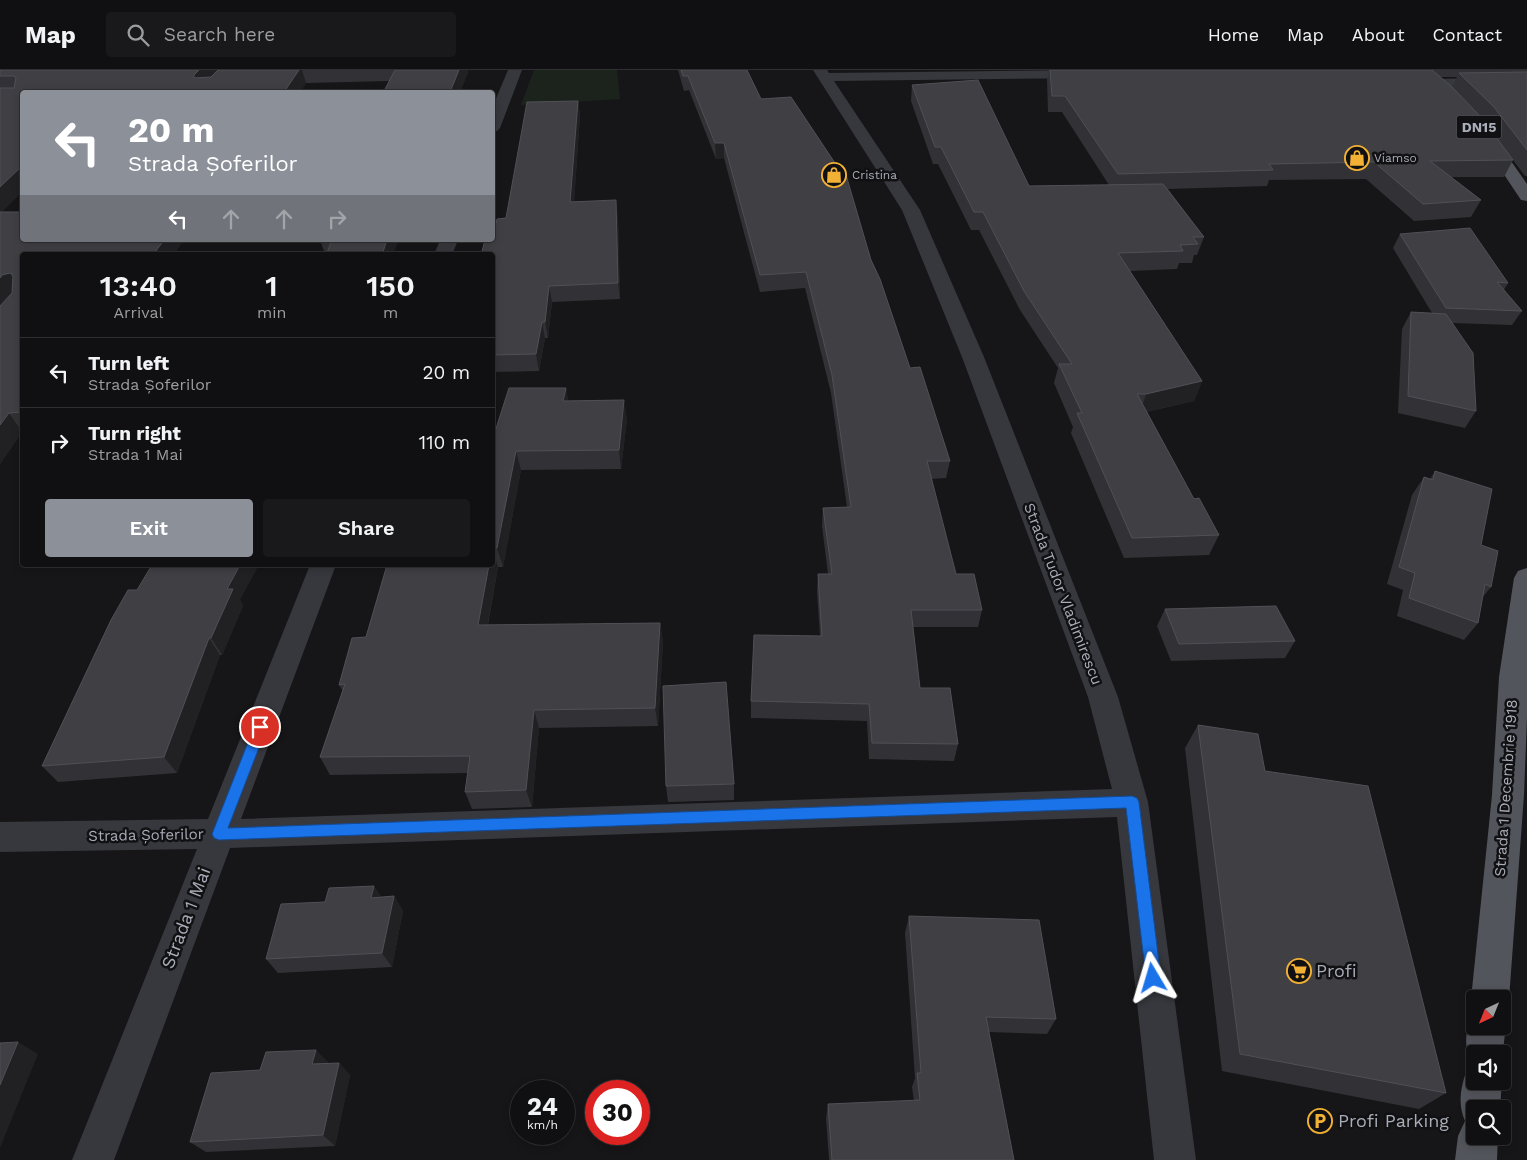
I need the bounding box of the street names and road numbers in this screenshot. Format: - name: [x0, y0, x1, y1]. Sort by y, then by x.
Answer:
- road number: DN15: [1456, 116, 1502, 138]
- street label: Strada Tudor Vladimirescu: [1020, 501, 1106, 687]
- street label: Strada 1 Decembrie 1918: [1491, 699, 1521, 877]
- street label: Strada Șoferilor: [88, 825, 204, 845]
- street label: Strada 1 Mai: [157, 864, 214, 971]

